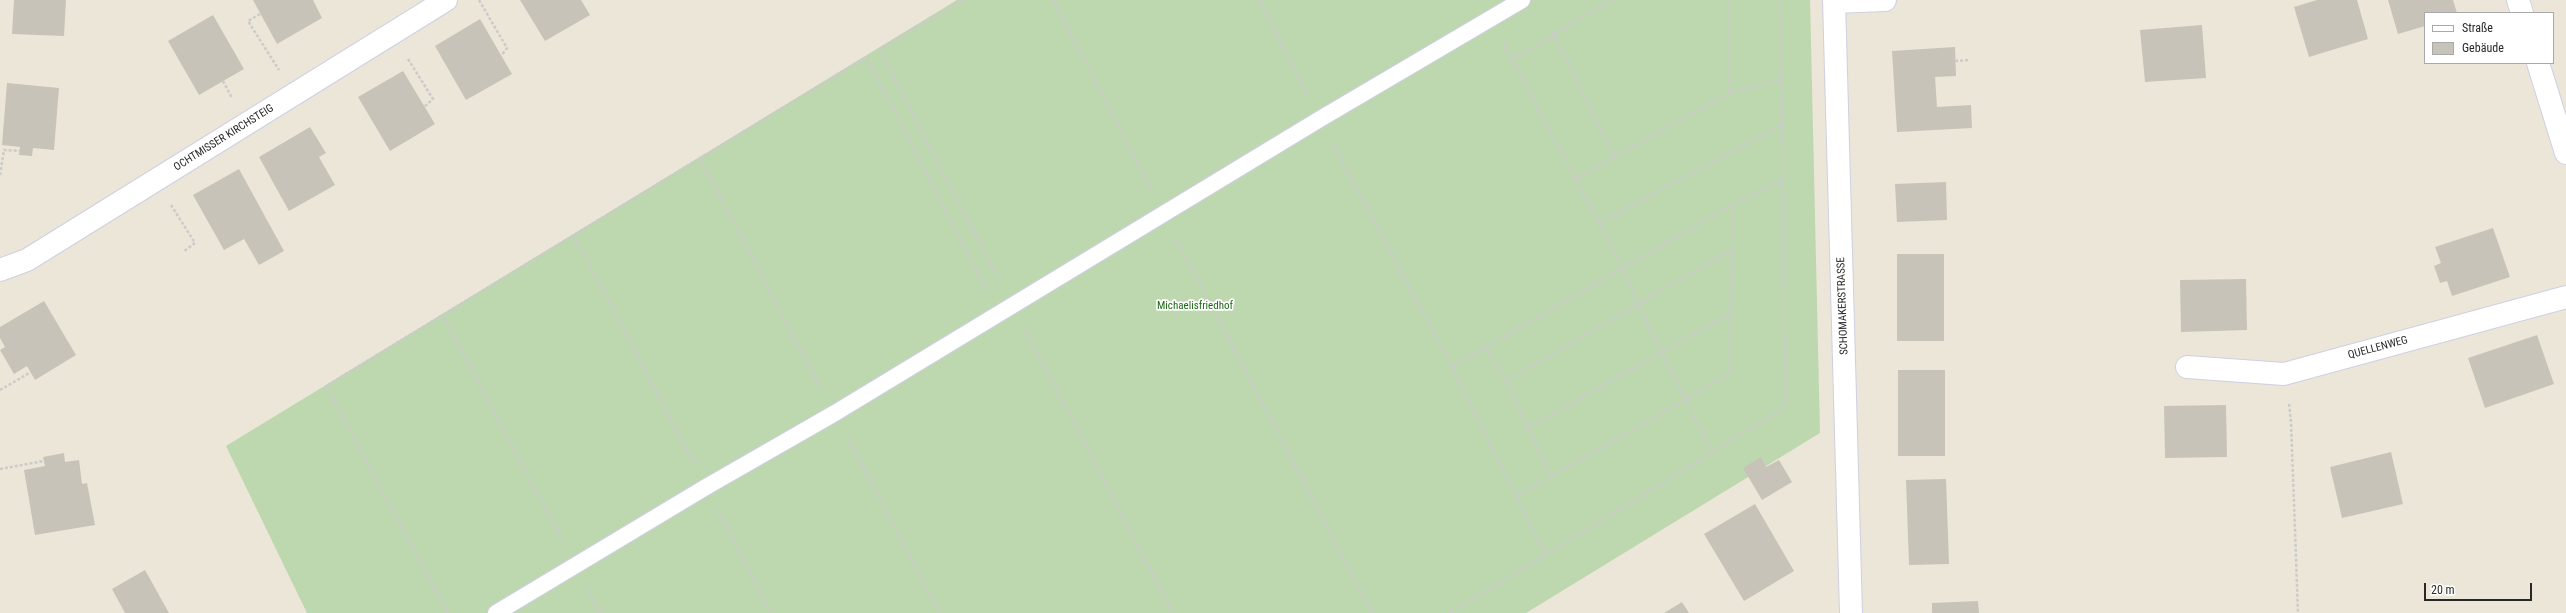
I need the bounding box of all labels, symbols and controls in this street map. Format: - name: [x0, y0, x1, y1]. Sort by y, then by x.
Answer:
- legend: [2424, 12, 2554, 64]
- text: Straße: [2462, 21, 2493, 35]
- text: Gebäude: [2462, 41, 2504, 55]
- street label: OCHTMISSER KIRCHSTEIG: [172, 102, 276, 174]
- street label: SCHOMAKERSTRASSE: [1835, 257, 1851, 355]
- park label: Michaelisfriedhof: [1157, 299, 1233, 313]
- street label: QUELLENWEG: [2347, 334, 2409, 362]
- scale bar: [2426, 575, 2534, 601]
- text: 20 m: [2431, 583, 2455, 597]

